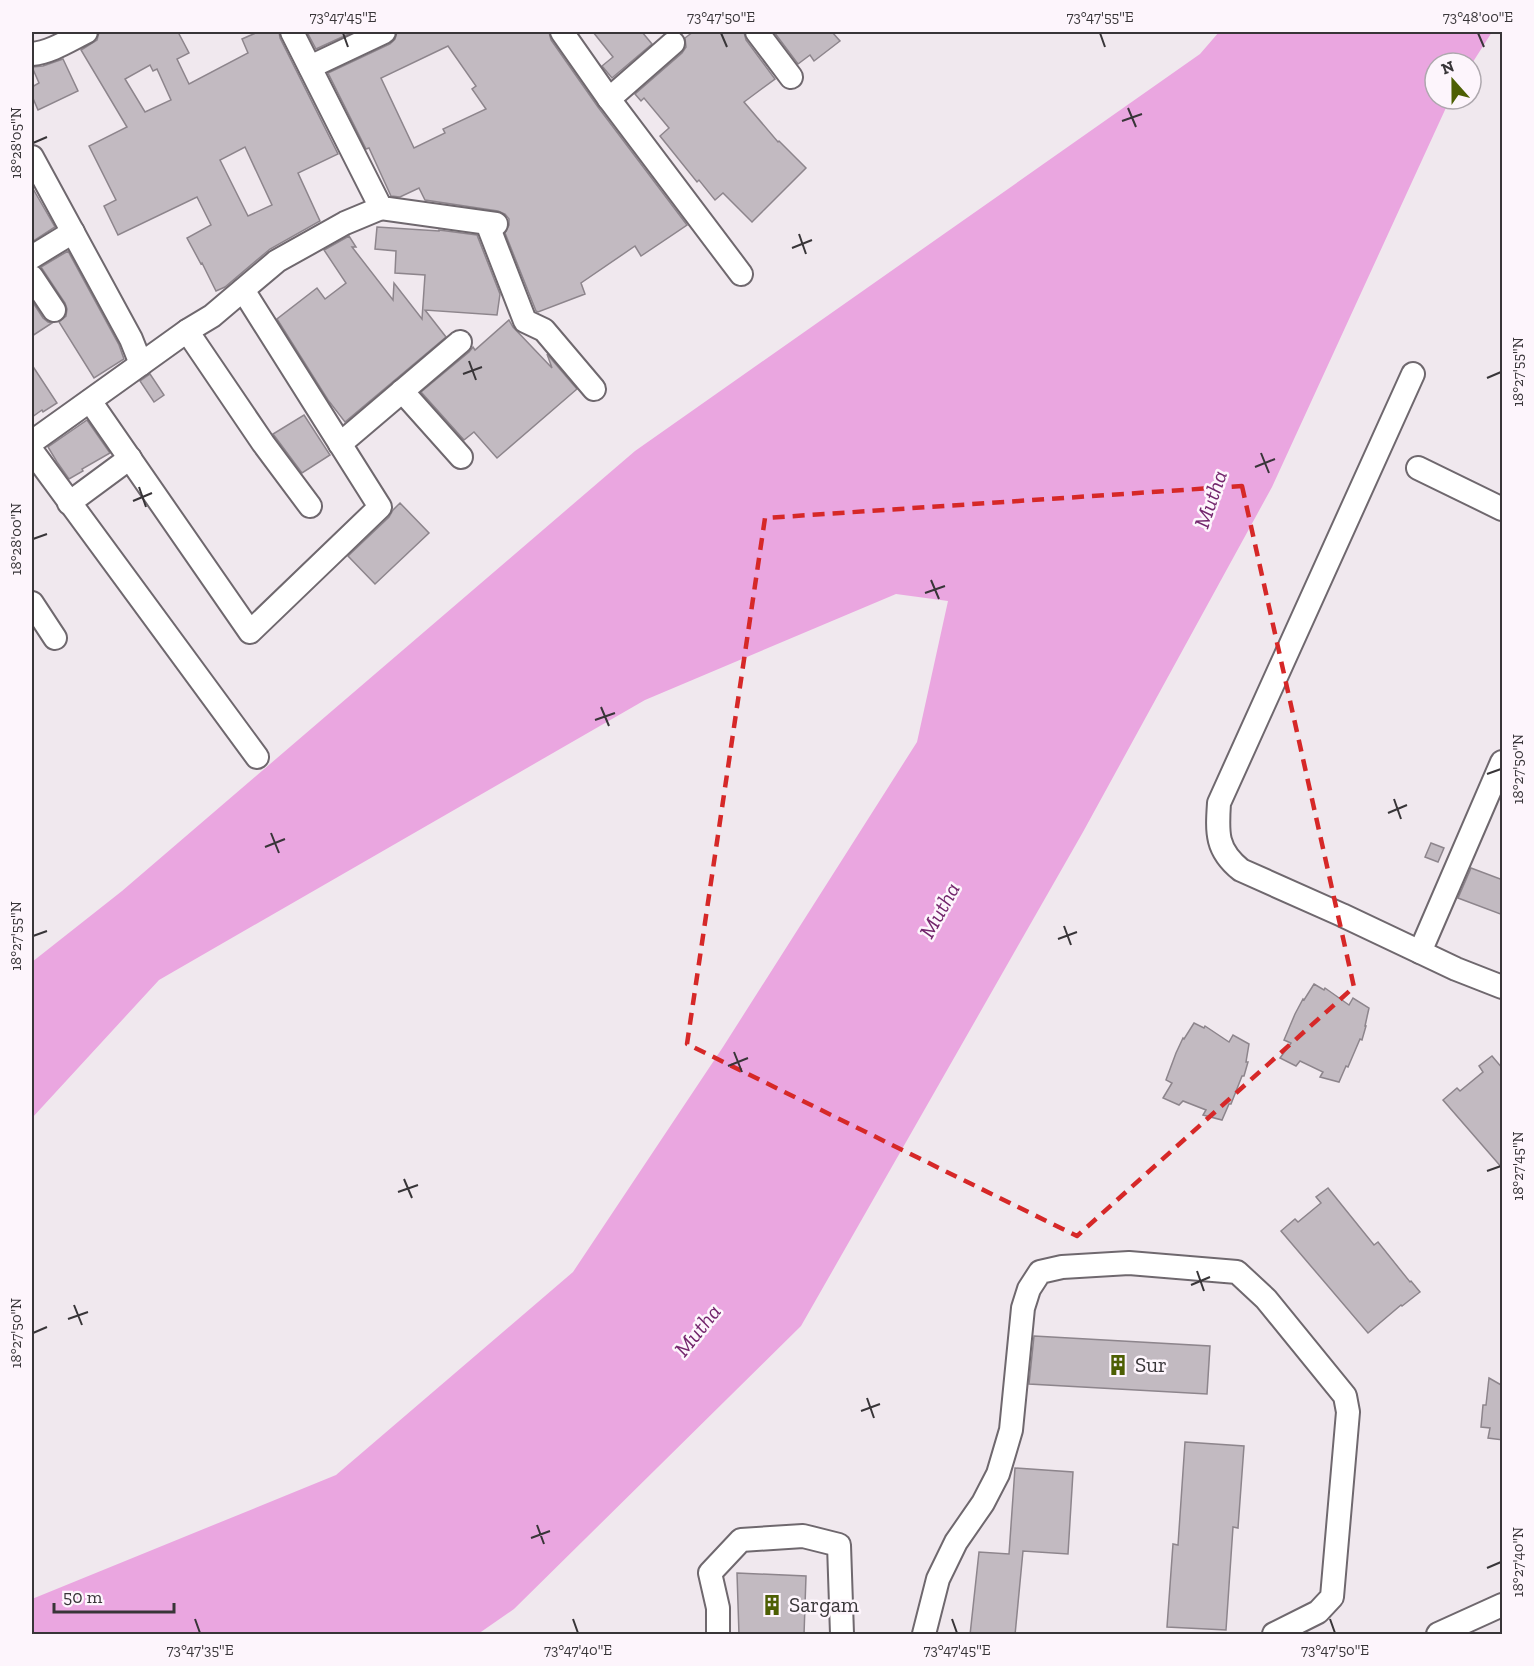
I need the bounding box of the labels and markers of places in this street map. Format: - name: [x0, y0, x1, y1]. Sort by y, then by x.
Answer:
- place label: Sur: [1135, 1352, 1167, 1377]
- building icon: Sur: [1106, 1353, 1130, 1377]
- place label: Sargam: [789, 1592, 859, 1617]
- building icon: Sargam: [760, 1593, 784, 1617]

